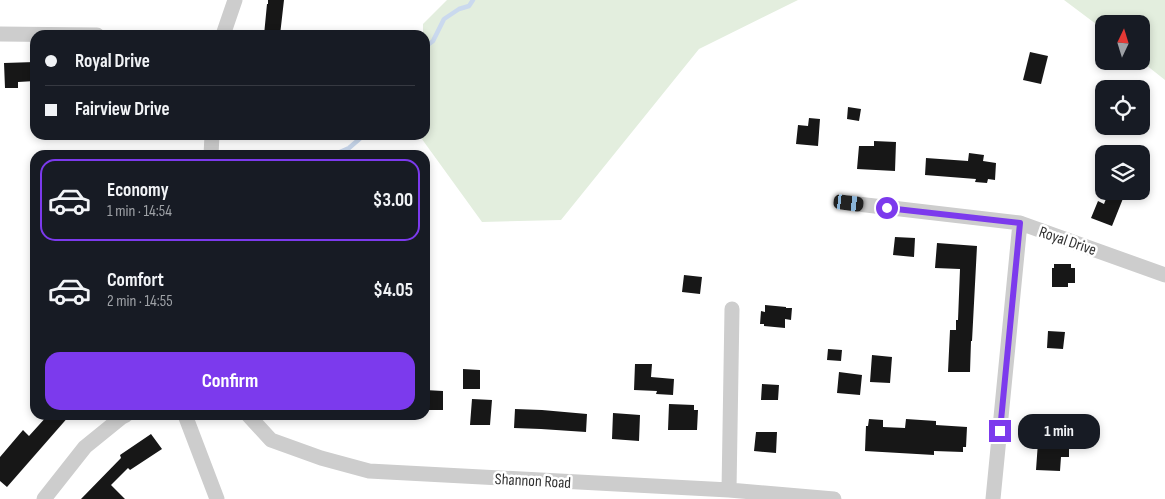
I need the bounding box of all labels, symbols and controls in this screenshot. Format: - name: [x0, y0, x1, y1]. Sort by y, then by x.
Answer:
- north arrow: [1095, 15, 1150, 70]
- map controls: [1095, 15, 1150, 200]
- text: Royal Drive: [75, 50, 150, 73]
- button: locate: [1095, 80, 1150, 135]
- text: Fairview Drive: [75, 98, 170, 121]
- button: layers: [1095, 145, 1150, 200]
- icon: car: [47, 178, 92, 223]
- text: Economy: [107, 179, 169, 202]
- text: $3.00: [373, 189, 413, 212]
- car: [833, 194, 864, 212]
- route start: [876, 197, 898, 219]
- text: 1 min · 14:54: [107, 202, 172, 221]
- street label: Royal Drive: [1036, 223, 1099, 260]
- icon: car: [47, 268, 92, 313]
- text: Comfort: [107, 269, 164, 292]
- text: $4.05: [373, 279, 413, 302]
- text: 2 min · 14:55: [107, 292, 173, 311]
- button: Confirm: [45, 352, 415, 410]
- callout: 1 min: [1018, 414, 1100, 448]
- route end: [989, 420, 1011, 442]
- text: 1 min: [1044, 422, 1074, 441]
- street label: Shannon Road: [494, 470, 571, 493]

